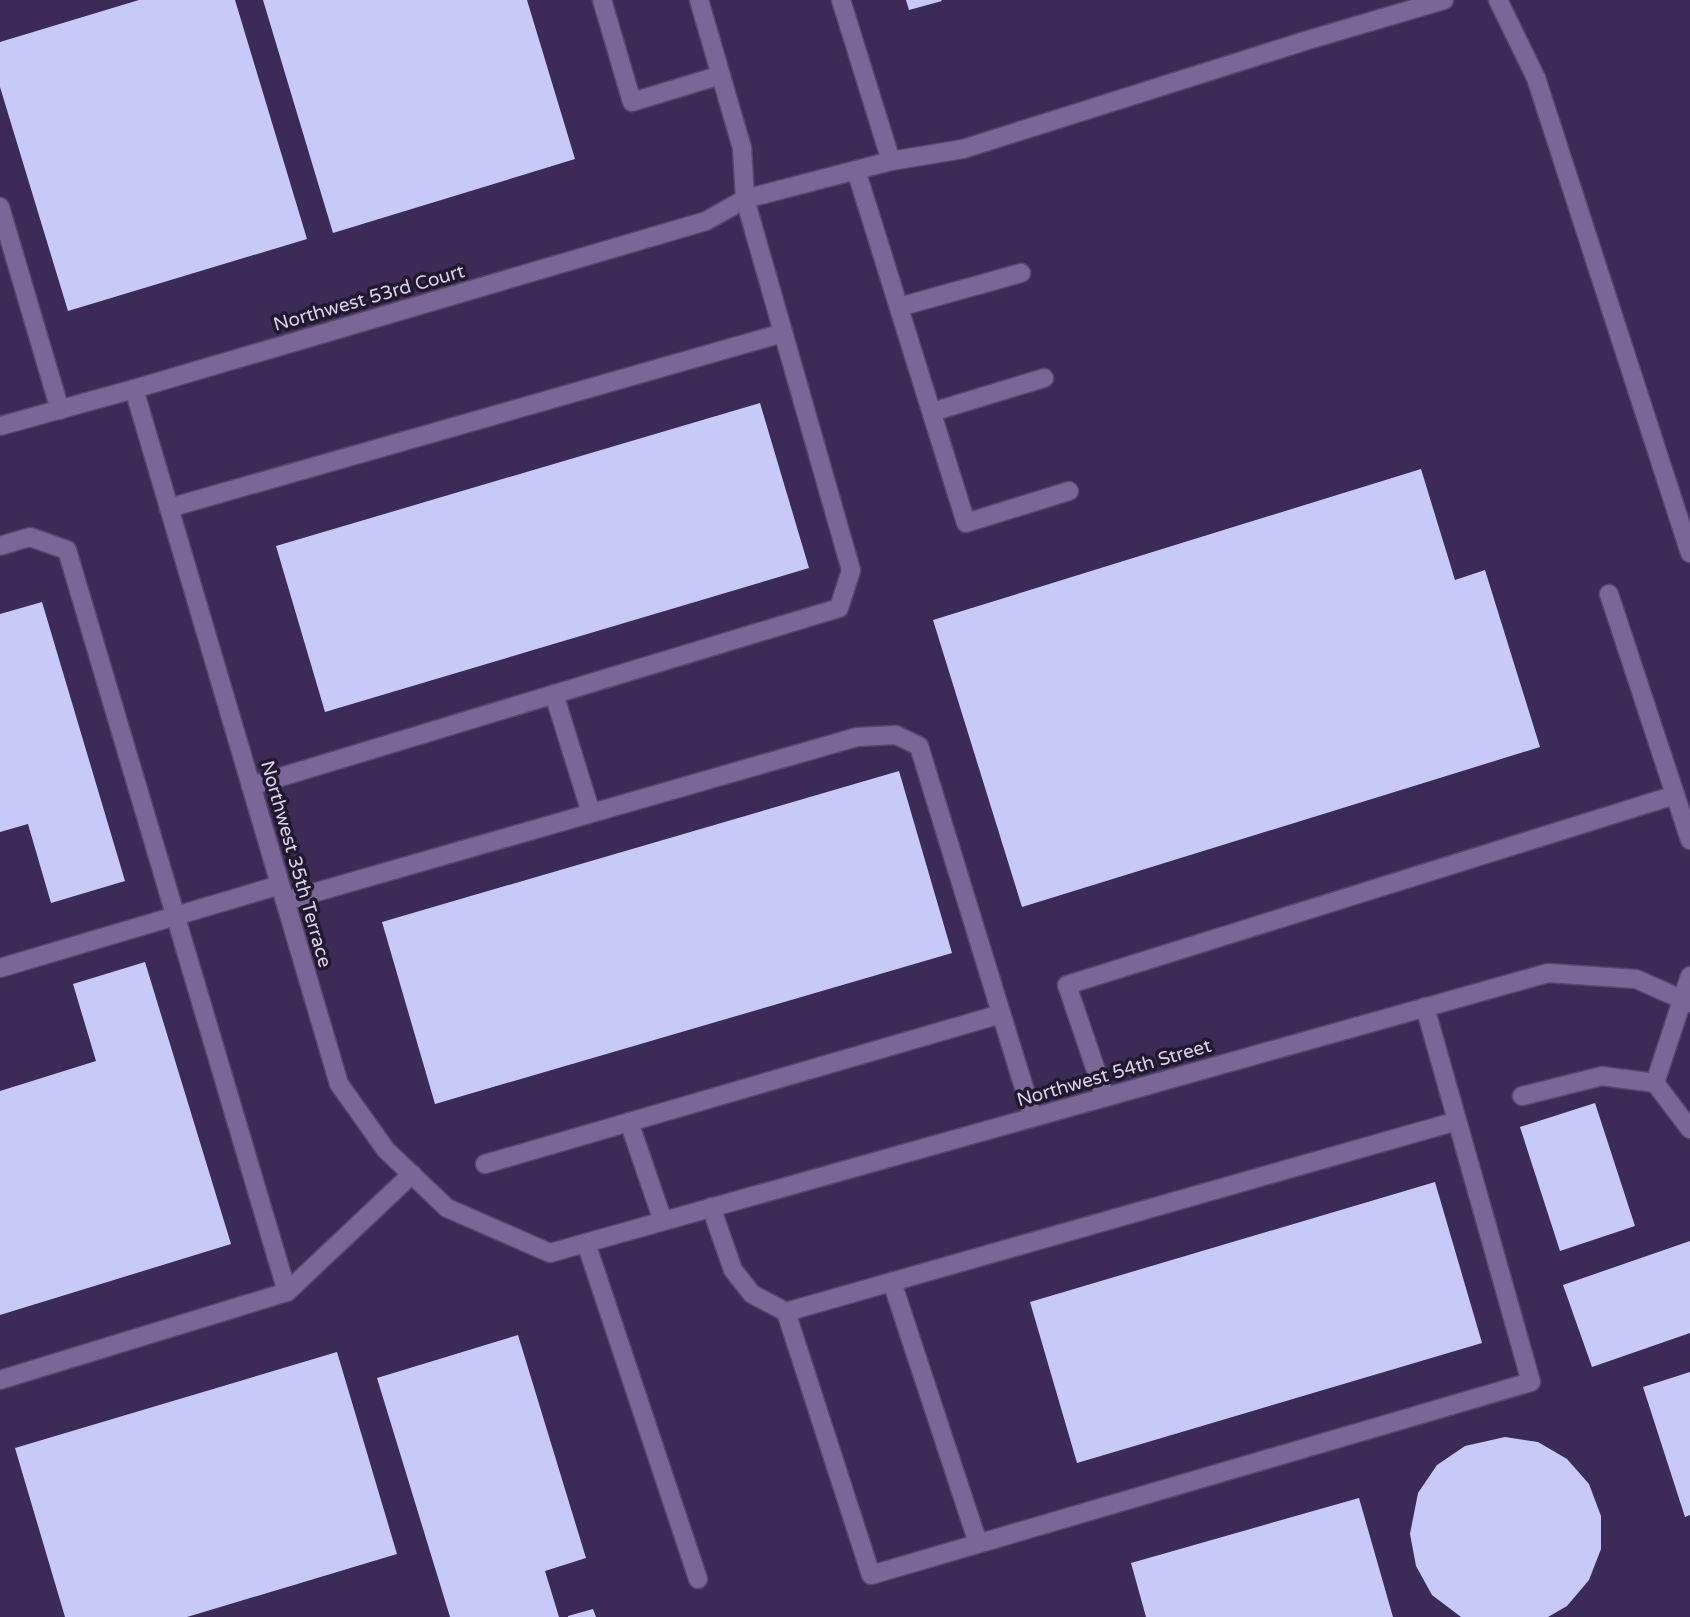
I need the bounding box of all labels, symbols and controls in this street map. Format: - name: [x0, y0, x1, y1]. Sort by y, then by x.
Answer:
- street label: Northwest 53rd Court: [271, 260, 467, 336]
- street label: Northwest 35th Terrace: [256, 758, 336, 970]
- street label: Northwest 54th Street: [1014, 1035, 1214, 1111]

